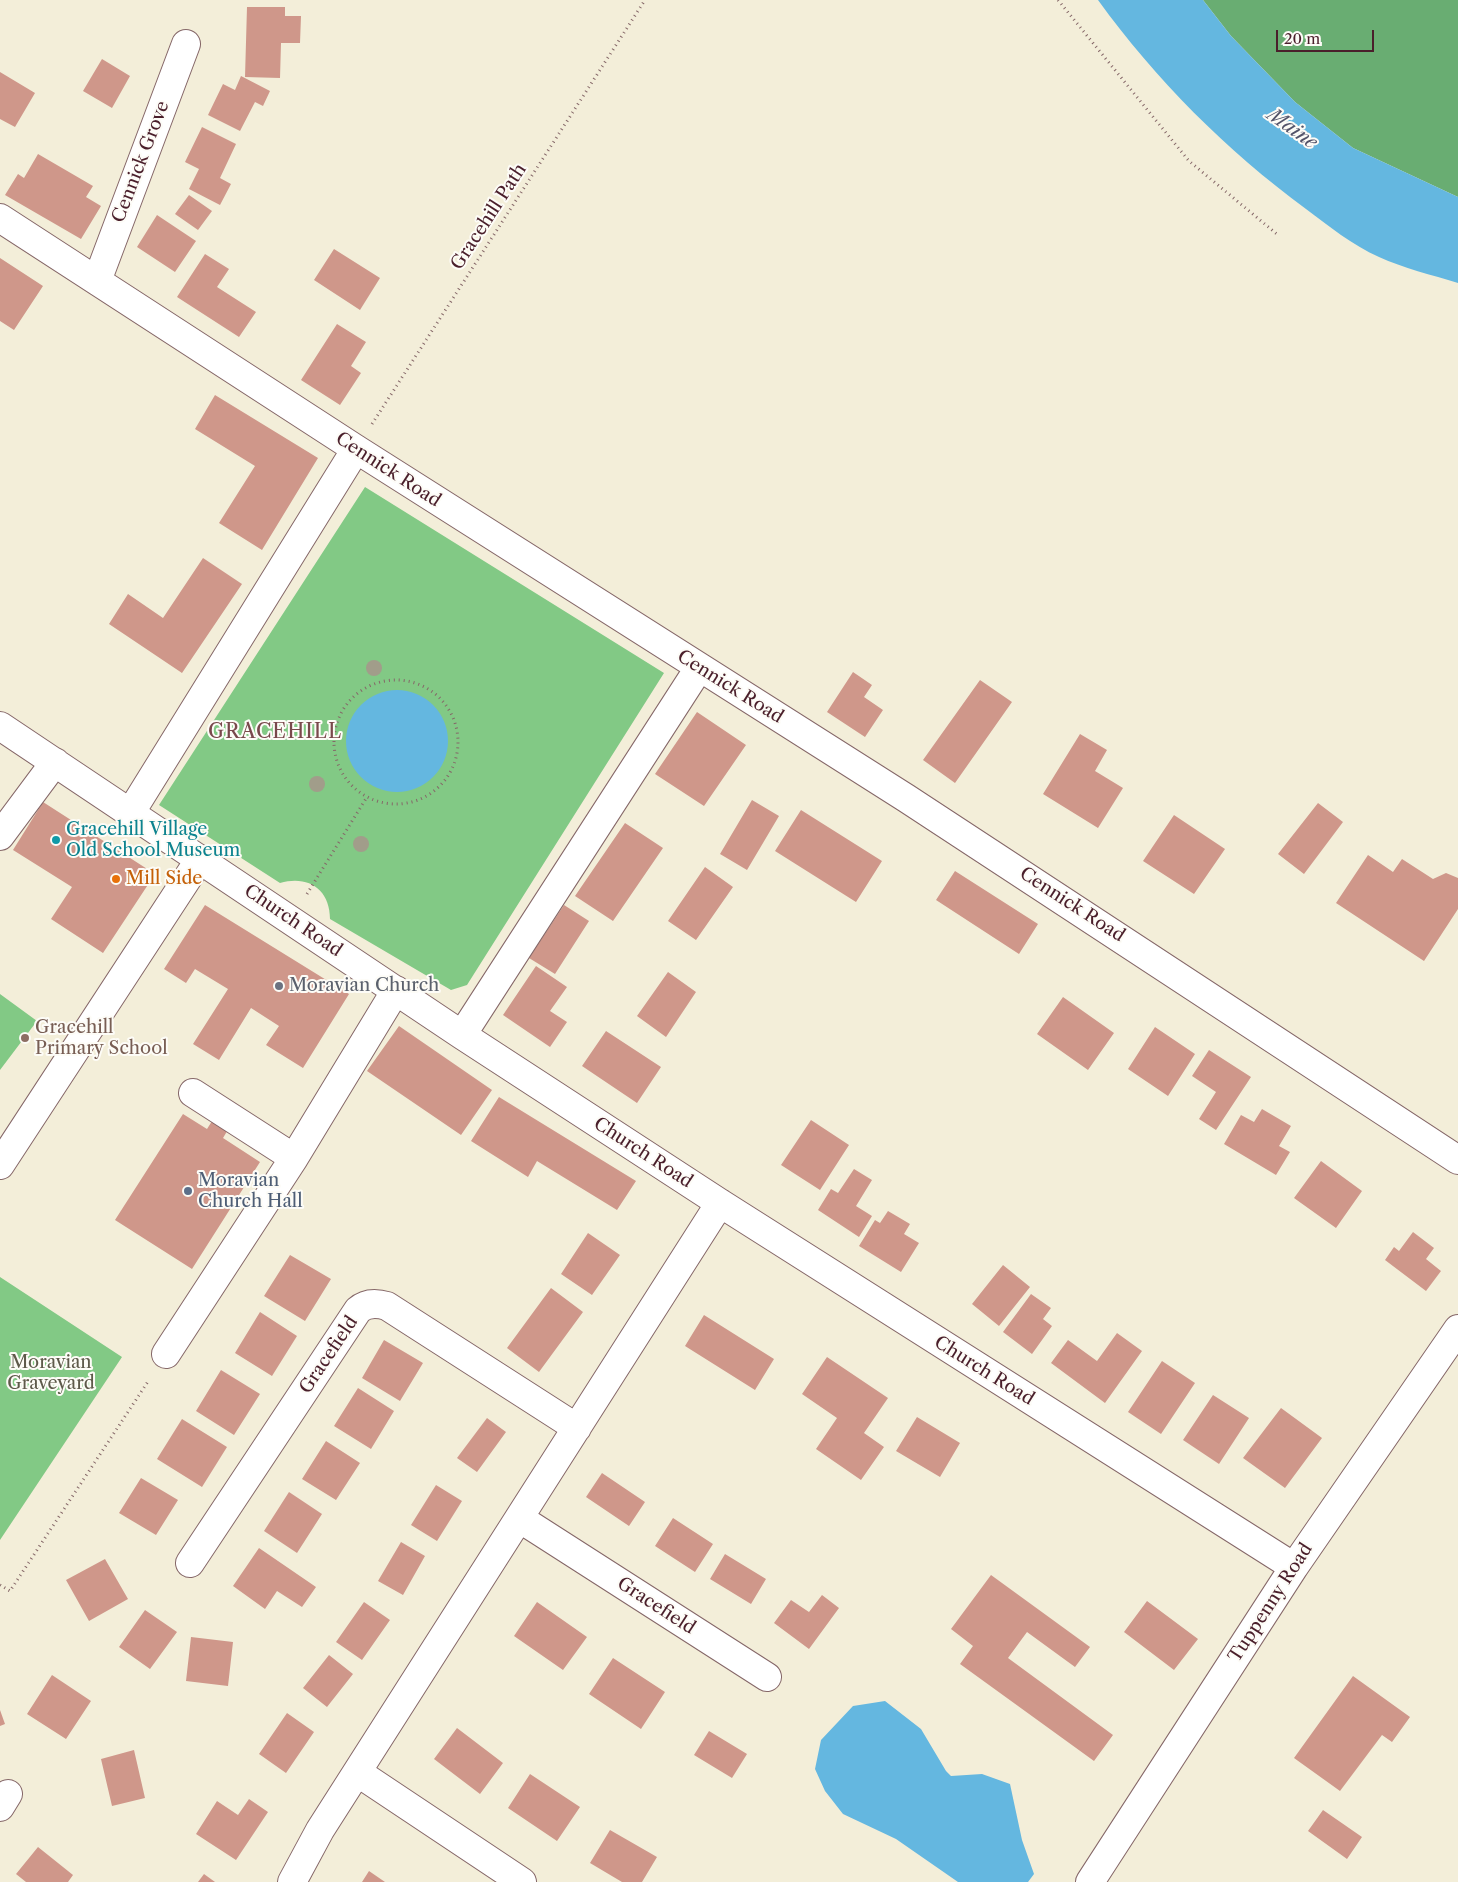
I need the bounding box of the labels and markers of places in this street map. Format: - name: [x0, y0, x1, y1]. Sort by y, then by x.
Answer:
- place label: Gracehill Village Old School Museum: [66, 819, 240, 862]
- marker: Gracehill Village Old School Museum: [50, 834, 62, 846]
- place label: Mill Side: [126, 868, 202, 890]
- marker: Mill Side: [110, 873, 122, 885]
- place label: Moravian Church: [289, 975, 439, 997]
- marker: Moravian Church: [273, 980, 285, 992]
- place label: Gracehill Primary School: [35, 1017, 168, 1060]
- marker: Gracehill Primary School: [19, 1032, 31, 1044]
- place label: Moravian Church Hall: [198, 1170, 303, 1212]
- marker: Moravian Church Hall: [182, 1185, 194, 1197]

